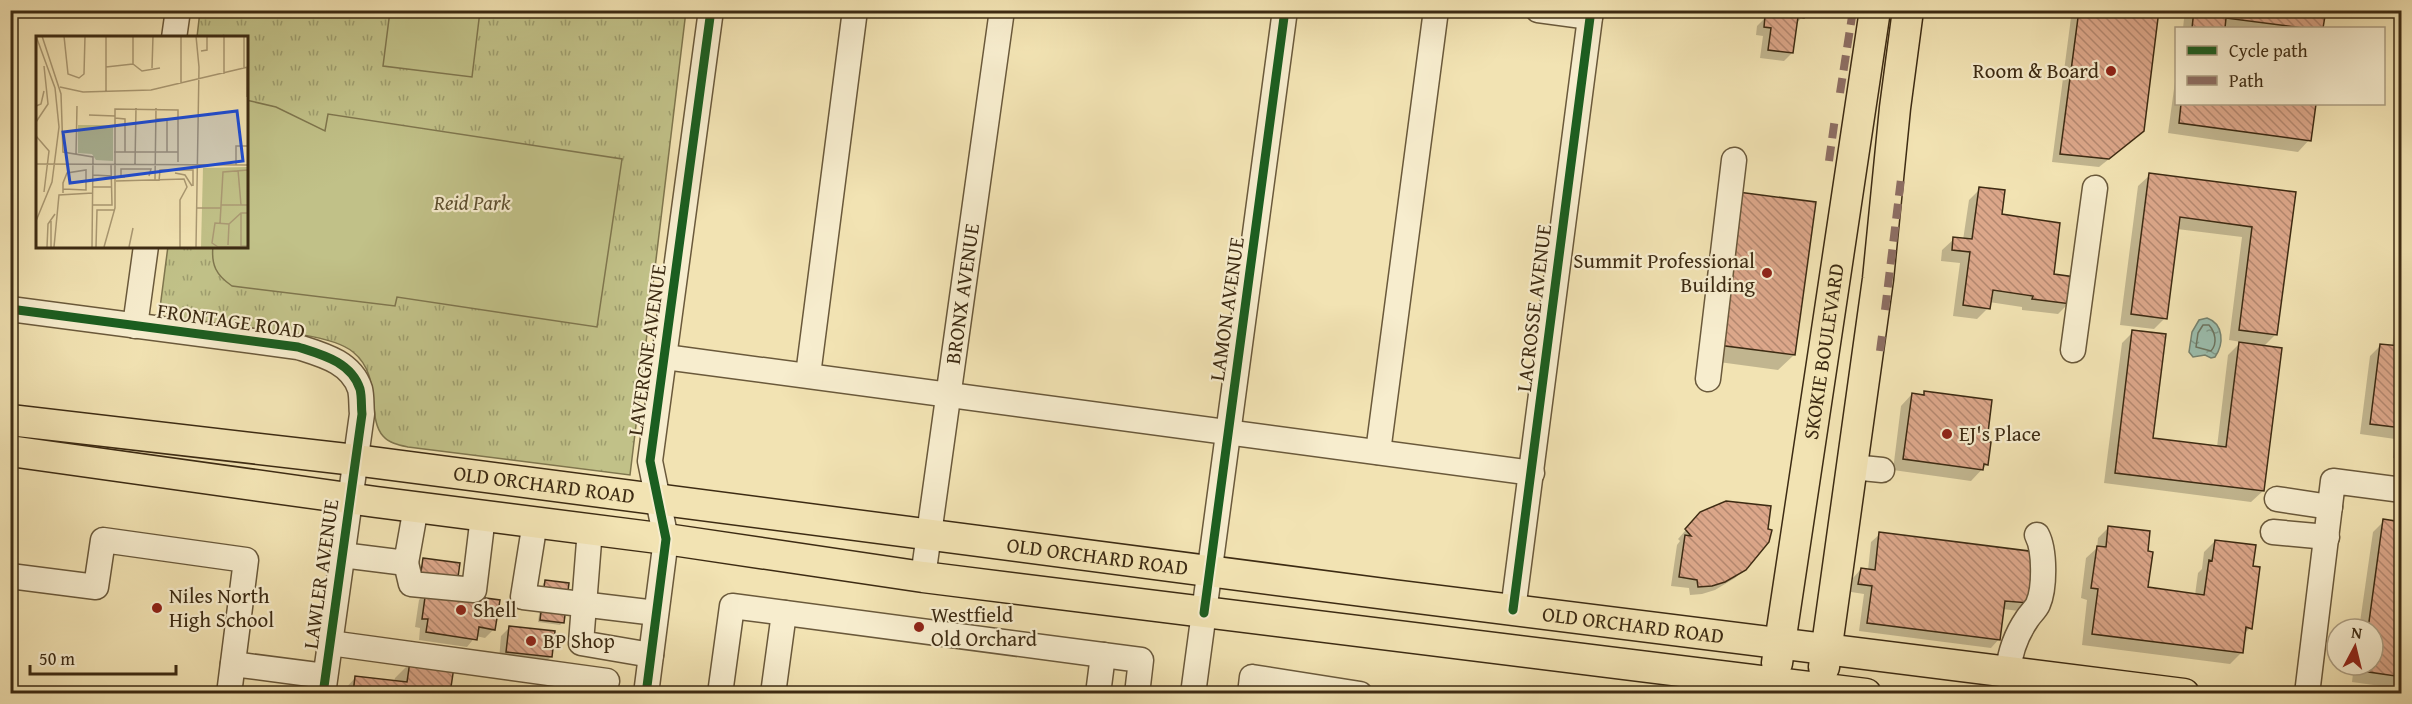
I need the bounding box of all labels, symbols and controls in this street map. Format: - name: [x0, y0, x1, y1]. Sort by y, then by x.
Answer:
- legend: [2175, 27, 2385, 105]
- inset map: [36, 36, 248, 248]
- text: Cycle path: [2229, 37, 2308, 64]
- place label: Room & Board: [1973, 55, 2100, 86]
- marker: Room & Board: [2104, 64, 2118, 78]
- text: Path: [2229, 67, 2264, 94]
- park label: Reid Park: [433, 187, 511, 218]
- street label: BRONX AVENUE: [937, 221, 987, 366]
- street label: LACROSSE AVENUE: [1508, 222, 1559, 393]
- street label: LAMON AVENUE: [1201, 235, 1252, 383]
- place label: Summit Professional Building: [1573, 245, 1756, 300]
- street label: SKOKIE BOULEVARD: [1795, 261, 1852, 442]
- street label: LAVERGNE AVENUE: [619, 262, 674, 438]
- marker: Summit Professional Building: [1760, 266, 1774, 280]
- street label: FRONTAGE ROAD: [155, 295, 307, 346]
- place label: EJ's Place: [1959, 418, 2041, 449]
- marker: EJ's Place: [1940, 427, 1954, 441]
- street label: OLD ORCHARD ROAD: [452, 457, 637, 511]
- street label: LAWLER AVENUE: [295, 497, 346, 651]
- street label: OLD ORCHARD ROAD: [1005, 529, 1190, 583]
- place label: Niles North High School: [169, 580, 274, 635]
- place label: Shell: [473, 594, 517, 625]
- street label: OLD ORCHARD ROAD: [1541, 598, 1726, 651]
- place label: Westfield Old Orchard: [931, 599, 1038, 654]
- marker: Niles North High School: [150, 601, 164, 615]
- marker: Shell: [454, 603, 468, 617]
- north arrow: [2325, 617, 2385, 677]
- marker: Westfield Old Orchard: [912, 620, 926, 634]
- text: N: [2350, 620, 2364, 645]
- place label: BP Shop: [543, 625, 615, 656]
- marker: BP Shop: [524, 634, 538, 648]
- scale bar: [30, 638, 176, 676]
- text: 50 m: [39, 645, 75, 672]

